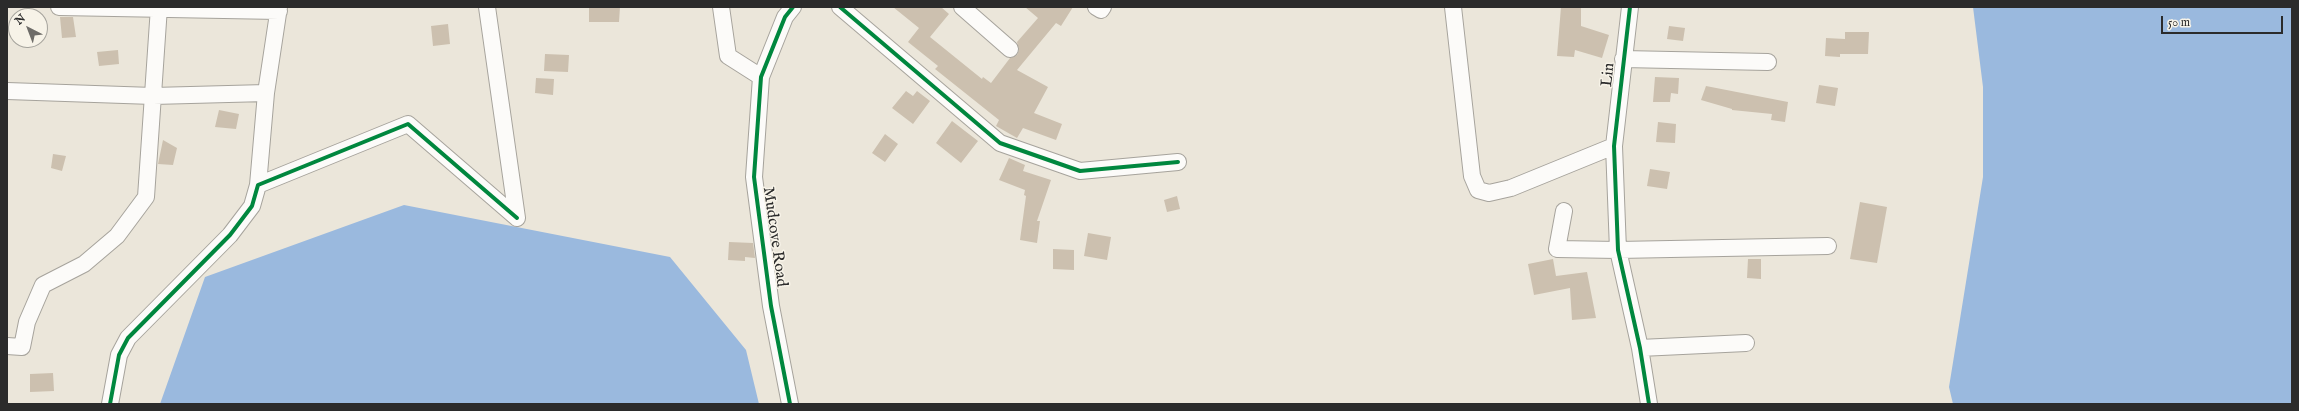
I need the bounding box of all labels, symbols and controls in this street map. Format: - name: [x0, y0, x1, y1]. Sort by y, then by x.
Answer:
- north arrow: [8, 8, 48, 48]
- scale bar: [2163, 8, 2285, 34]
- text: N: [12, 11, 29, 28]
- text: 50 m: [2168, 15, 2190, 30]
- street label: Lin: [1598, 62, 1620, 88]
- street label: Mudcove Road: [757, 186, 791, 288]

